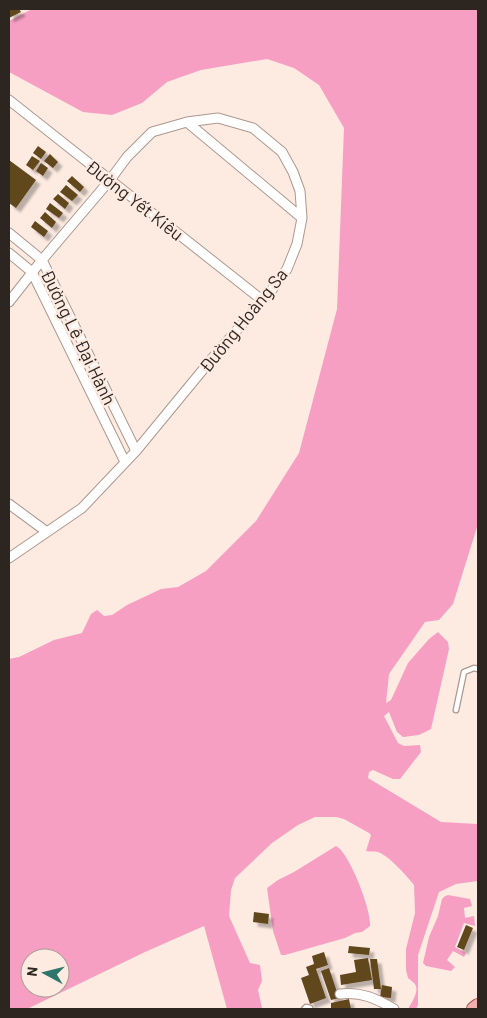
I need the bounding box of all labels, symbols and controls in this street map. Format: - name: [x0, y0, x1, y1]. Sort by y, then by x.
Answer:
- street label: Đường Yết Kiêu: [82, 155, 188, 245]
- street label: Đường Hoàng Sa: [194, 263, 292, 377]
- street label: Đường Lê Đại Hành: [37, 266, 121, 408]
- north arrow: [20, 948, 70, 998]
- text: N: [23, 966, 41, 977]

